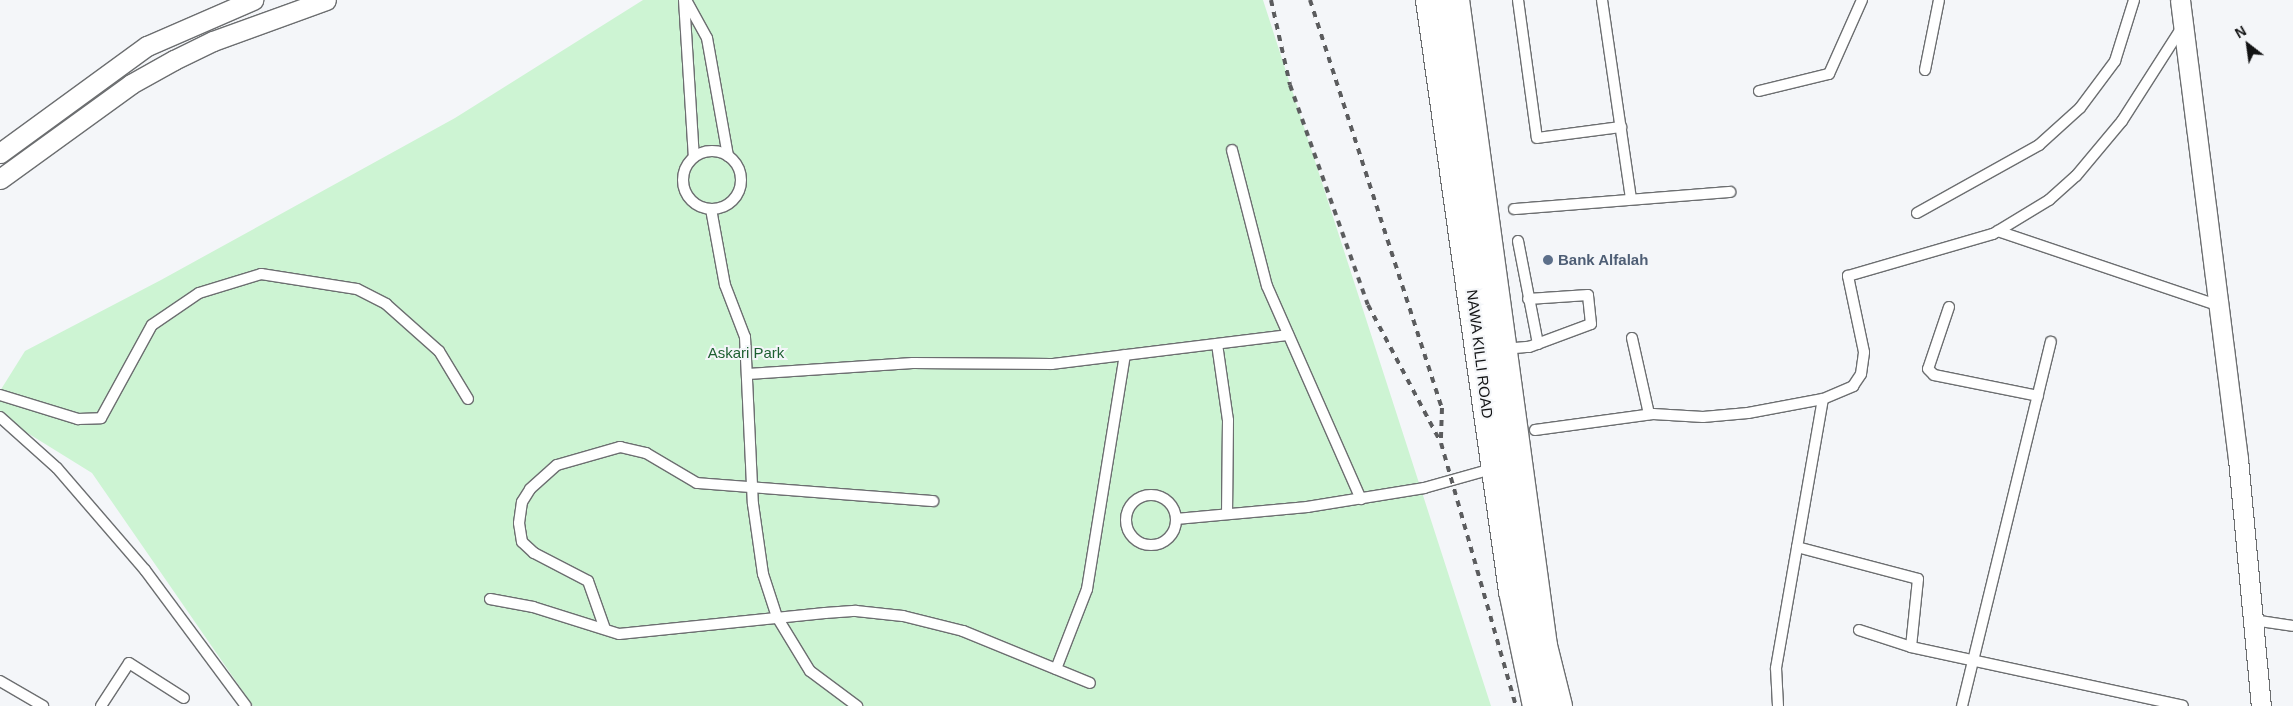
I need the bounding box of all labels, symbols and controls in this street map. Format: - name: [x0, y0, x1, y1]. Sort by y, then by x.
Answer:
- north arrow: [2223, 20, 2273, 70]
- text: N: [2232, 23, 2249, 41]
- place label: Bank Alfalah: [1558, 251, 1649, 269]
- marker: Bank Alfalah: [1542, 254, 1554, 266]
- street label: NAWA KILLI ROAD: [1463, 288, 1497, 420]
- park label: Askari Park: [708, 344, 784, 362]

